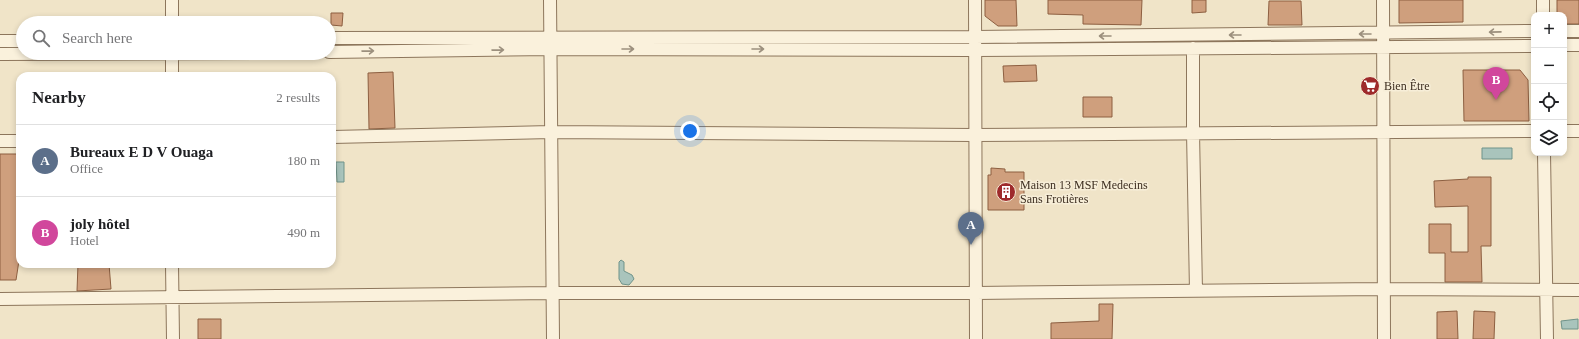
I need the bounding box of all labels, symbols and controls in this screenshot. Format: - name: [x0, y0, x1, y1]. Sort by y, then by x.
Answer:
- map controls: [1531, 12, 1567, 156]
- button: +: [1531, 12, 1567, 48]
- search box: [16, 16, 336, 60]
- icon: search: [30, 27, 52, 49]
- one-way arrow: [1489, 28, 1502, 36]
- text: Search here: [62, 30, 132, 46]
- one-way arrow: [1359, 30, 1372, 38]
- one-way arrow: [1229, 31, 1242, 39]
- one-way arrow: [1099, 32, 1112, 40]
- one-way arrow: [621, 45, 634, 53]
- one-way arrow: [751, 45, 764, 53]
- one-way arrow: [491, 46, 504, 53]
- one-way arrow: [361, 48, 374, 55]
- button: −: [1531, 48, 1567, 84]
- pin: B: [1483, 67, 1509, 100]
- supermarket icon: Bien Être: [1359, 75, 1381, 97]
- place label: Bien Être: [1384, 79, 1430, 93]
- button: locate: [1531, 84, 1567, 120]
- text: Nearby: [32, 88, 86, 107]
- text: 2 results: [276, 90, 320, 105]
- button: layers: [1531, 120, 1567, 156]
- your location: [680, 121, 700, 141]
- text: Bureaux E D V Ouaga: [70, 144, 213, 160]
- text: A: [40, 153, 50, 168]
- text: 180 m: [287, 153, 320, 168]
- text: Office: [70, 161, 103, 176]
- place label: Maison 13 MSF Medecins Sans Frotières: [1020, 178, 1148, 206]
- building icon: Maison 13 MSF Medecins Sans Frotières: [995, 181, 1017, 203]
- pin: A: [958, 212, 984, 245]
- text: joly hôtel: [70, 216, 130, 232]
- text: B: [41, 225, 49, 240]
- text: 490 m: [287, 225, 320, 240]
- text: Hotel: [70, 233, 99, 248]

